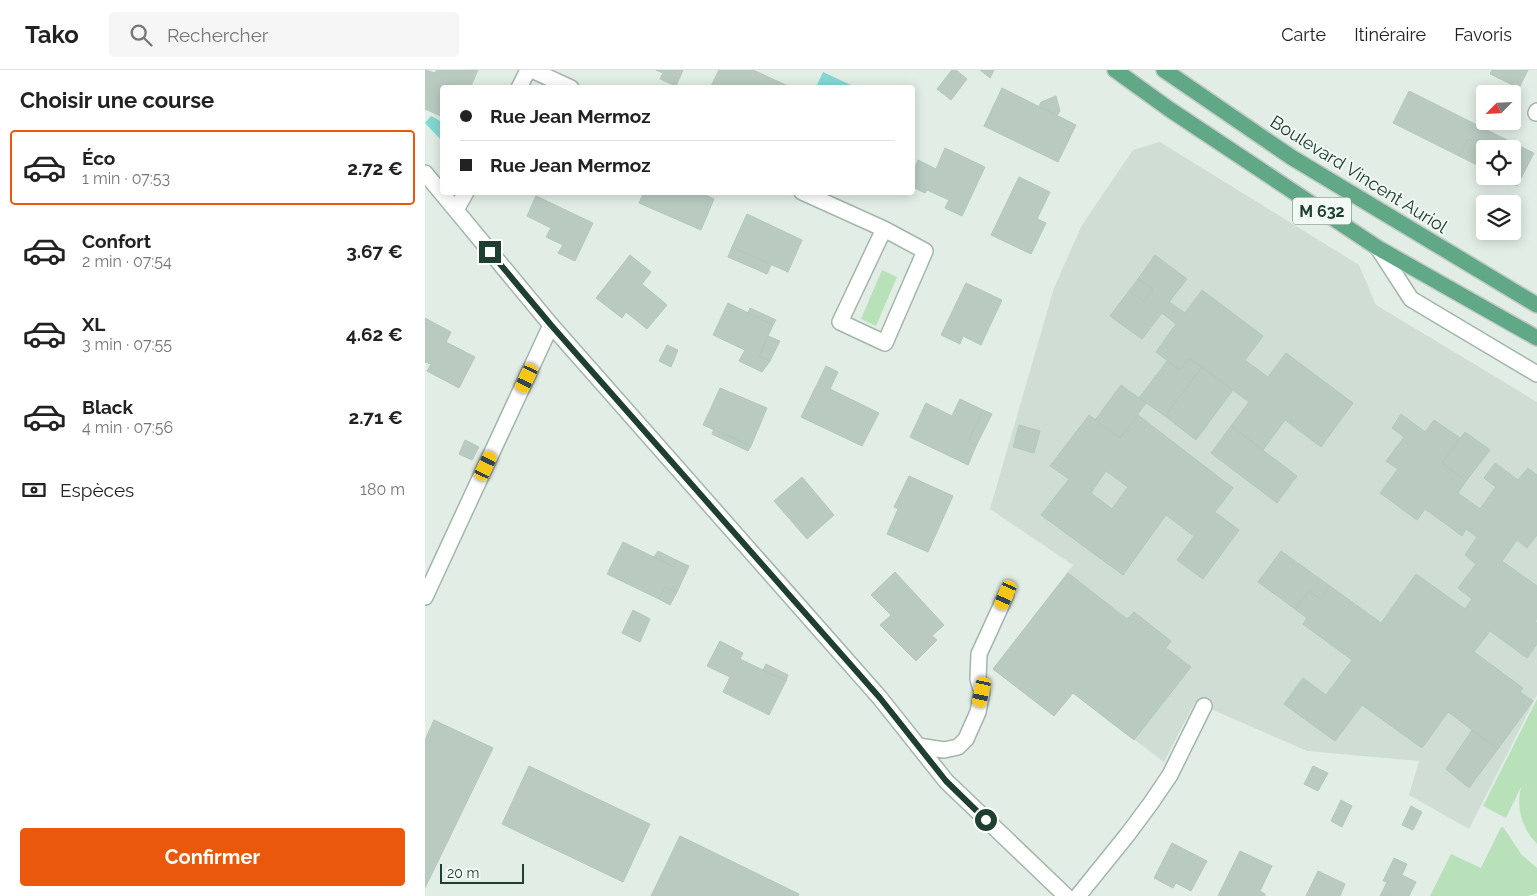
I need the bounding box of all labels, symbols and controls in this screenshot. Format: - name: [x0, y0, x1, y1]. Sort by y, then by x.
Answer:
- search box: [109, 12, 459, 57]
- text: Tako: [25, 20, 79, 49]
- icon: search: [127, 21, 155, 49]
- text: Rechercher: [167, 24, 268, 46]
- text: Carte: [1281, 24, 1326, 45]
- text: Itinéraire: [1354, 24, 1426, 45]
- text: Favoris: [1454, 24, 1512, 45]
- north arrow: [1476, 85, 1521, 130]
- map controls: [1476, 85, 1521, 240]
- text: Choisir une course: [20, 87, 214, 113]
- text: Rue Jean Mermoz: [490, 105, 651, 127]
- street label: Boulevard Vincent Auriol: [1267, 111, 1452, 237]
- button: locate: [1476, 140, 1521, 185]
- icon: car: [22, 145, 67, 190]
- text: Éco: [82, 147, 115, 169]
- text: Rue Jean Mermoz: [490, 154, 651, 176]
- text: 2.72 €: [347, 157, 403, 179]
- text: 1 min · 07:53: [82, 169, 170, 188]
- button: layers: [1476, 195, 1521, 240]
- road number: M 632: [1293, 198, 1351, 224]
- icon: car: [22, 228, 67, 273]
- text: Confort: [82, 230, 151, 252]
- text: 3.67 €: [346, 240, 403, 262]
- route end: [479, 241, 501, 263]
- text: 2 min · 07:54: [82, 252, 172, 271]
- icon: car: [22, 311, 67, 356]
- text: XL: [82, 313, 105, 335]
- text: 4.62 €: [346, 323, 403, 345]
- text: 3 min · 07:55: [82, 335, 172, 354]
- car: [513, 361, 540, 395]
- icon: car: [22, 394, 67, 439]
- text: Black: [82, 396, 133, 418]
- text: 2.71 €: [349, 406, 403, 428]
- text: 4 min · 07:56: [82, 418, 173, 437]
- car: [472, 449, 499, 483]
- icon: cash: [20, 476, 48, 504]
- text: Espèces: [60, 479, 134, 501]
- text: 180 m: [360, 480, 405, 499]
- car: [993, 578, 1018, 612]
- car: [971, 676, 992, 708]
- route start: [975, 809, 997, 831]
- button: Confirmer: [20, 828, 405, 886]
- scale bar: [440, 861, 524, 884]
- text: 20 m: [447, 865, 479, 881]

